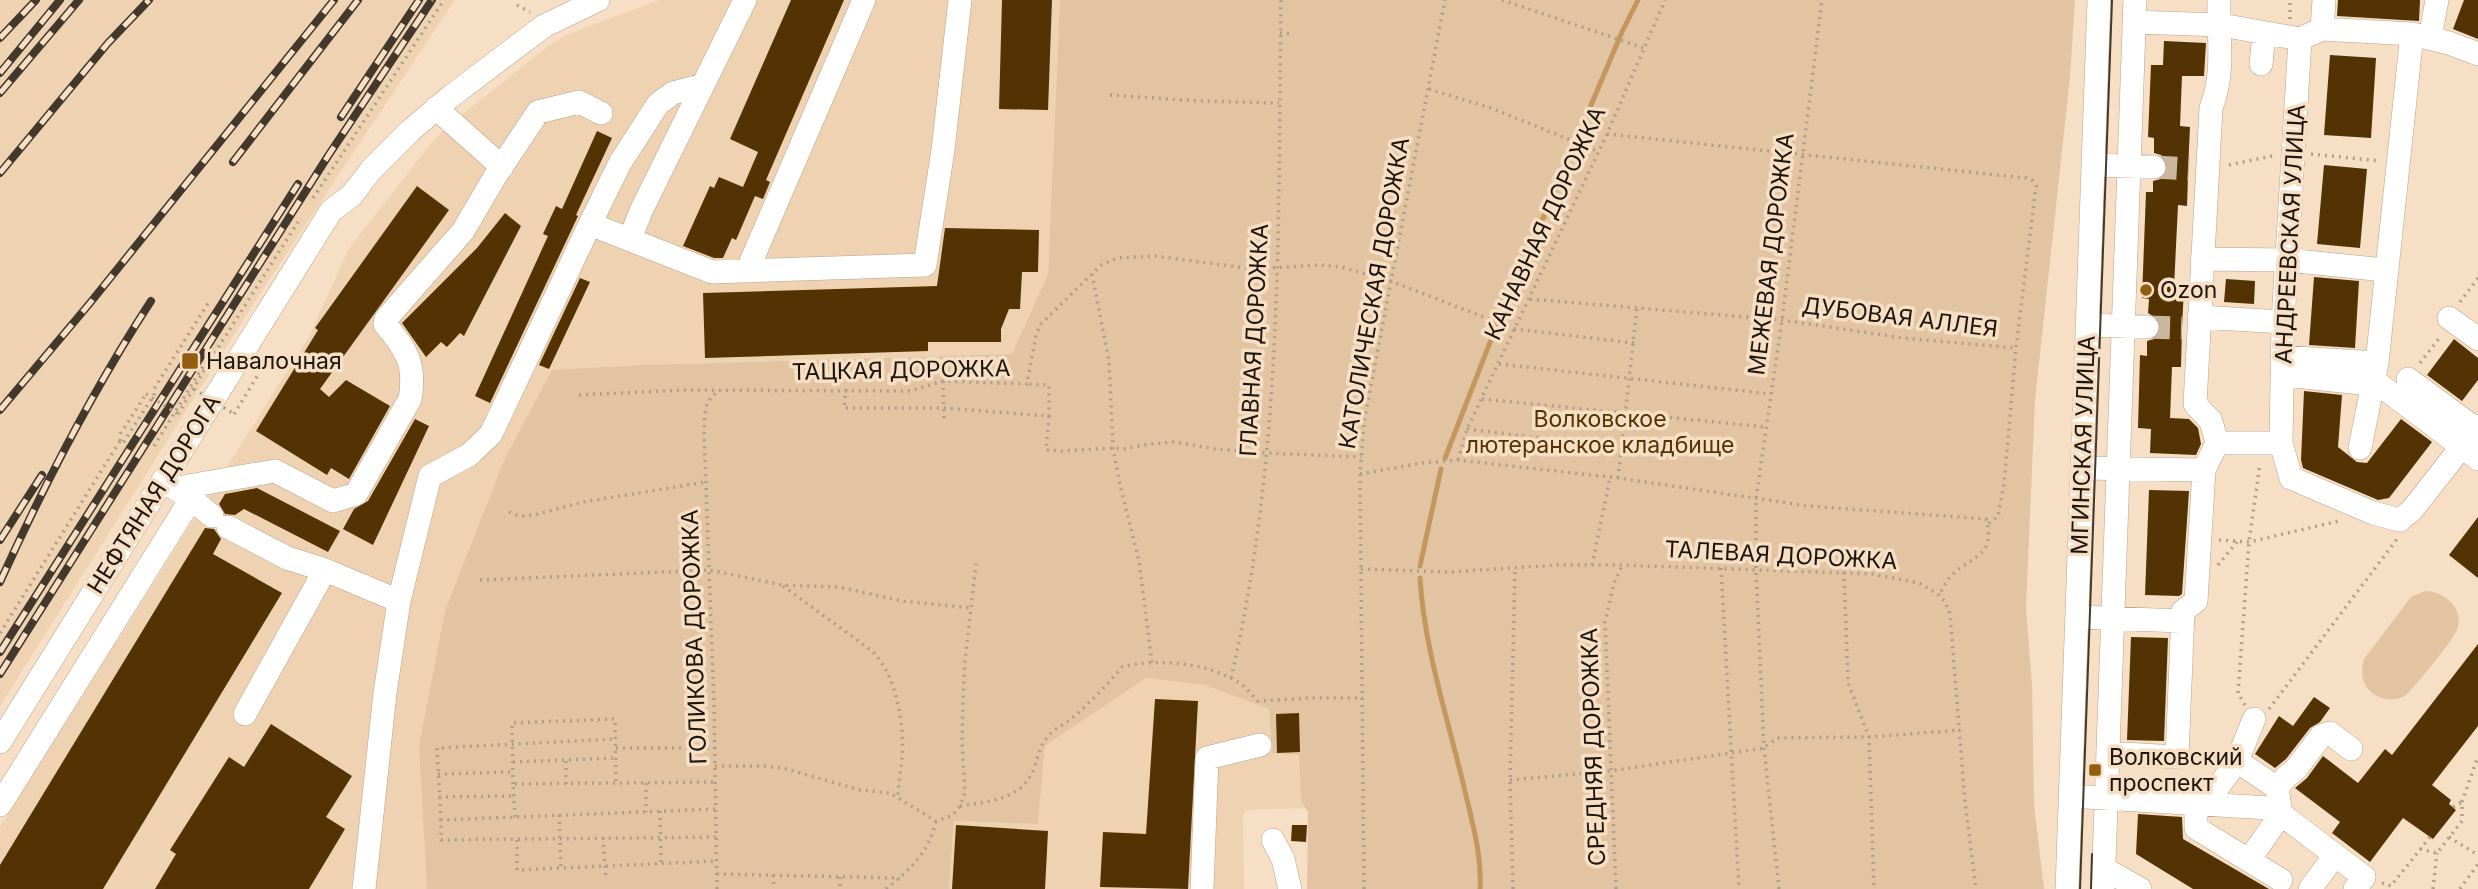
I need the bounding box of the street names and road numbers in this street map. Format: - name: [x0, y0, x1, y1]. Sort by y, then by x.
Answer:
- street label: КАНАВНАЯ ДОРОЖКА: [1479, 102, 1612, 344]
- street label: АНДРЕЕВСКАЯ УЛИЦА: [2269, 103, 2311, 365]
- street label: МЕЖЕВАЯ ДОРОЖКА: [1742, 131, 1800, 377]
- street label: КАТОЛИЧЕСКАЯ ДОРОЖКА: [1333, 135, 1415, 451]
- street label: ГЛАВНАЯ ДОРОЖКА: [1234, 223, 1274, 457]
- street label: ДУБОВАЯ АЛЛЕЯ: [1801, 291, 1999, 343]
- street label: МГИНСКАЯ УЛИЦА: [2065, 335, 2101, 555]
- street label: ТАЦКАЯ ДОРОЖКА: [791, 354, 1011, 386]
- street label: НЕФТЯНАЯ ДОРОГА: [81, 389, 227, 599]
- street label: ГОЛИКОВА ДОРОЖКА: [676, 509, 712, 765]
- street label: ТАЛЕВАЯ ДОРОЖКА: [1664, 535, 1898, 575]
- street label: СРЕДНЯЯ ДОРОЖКА: [1575, 627, 1611, 867]

